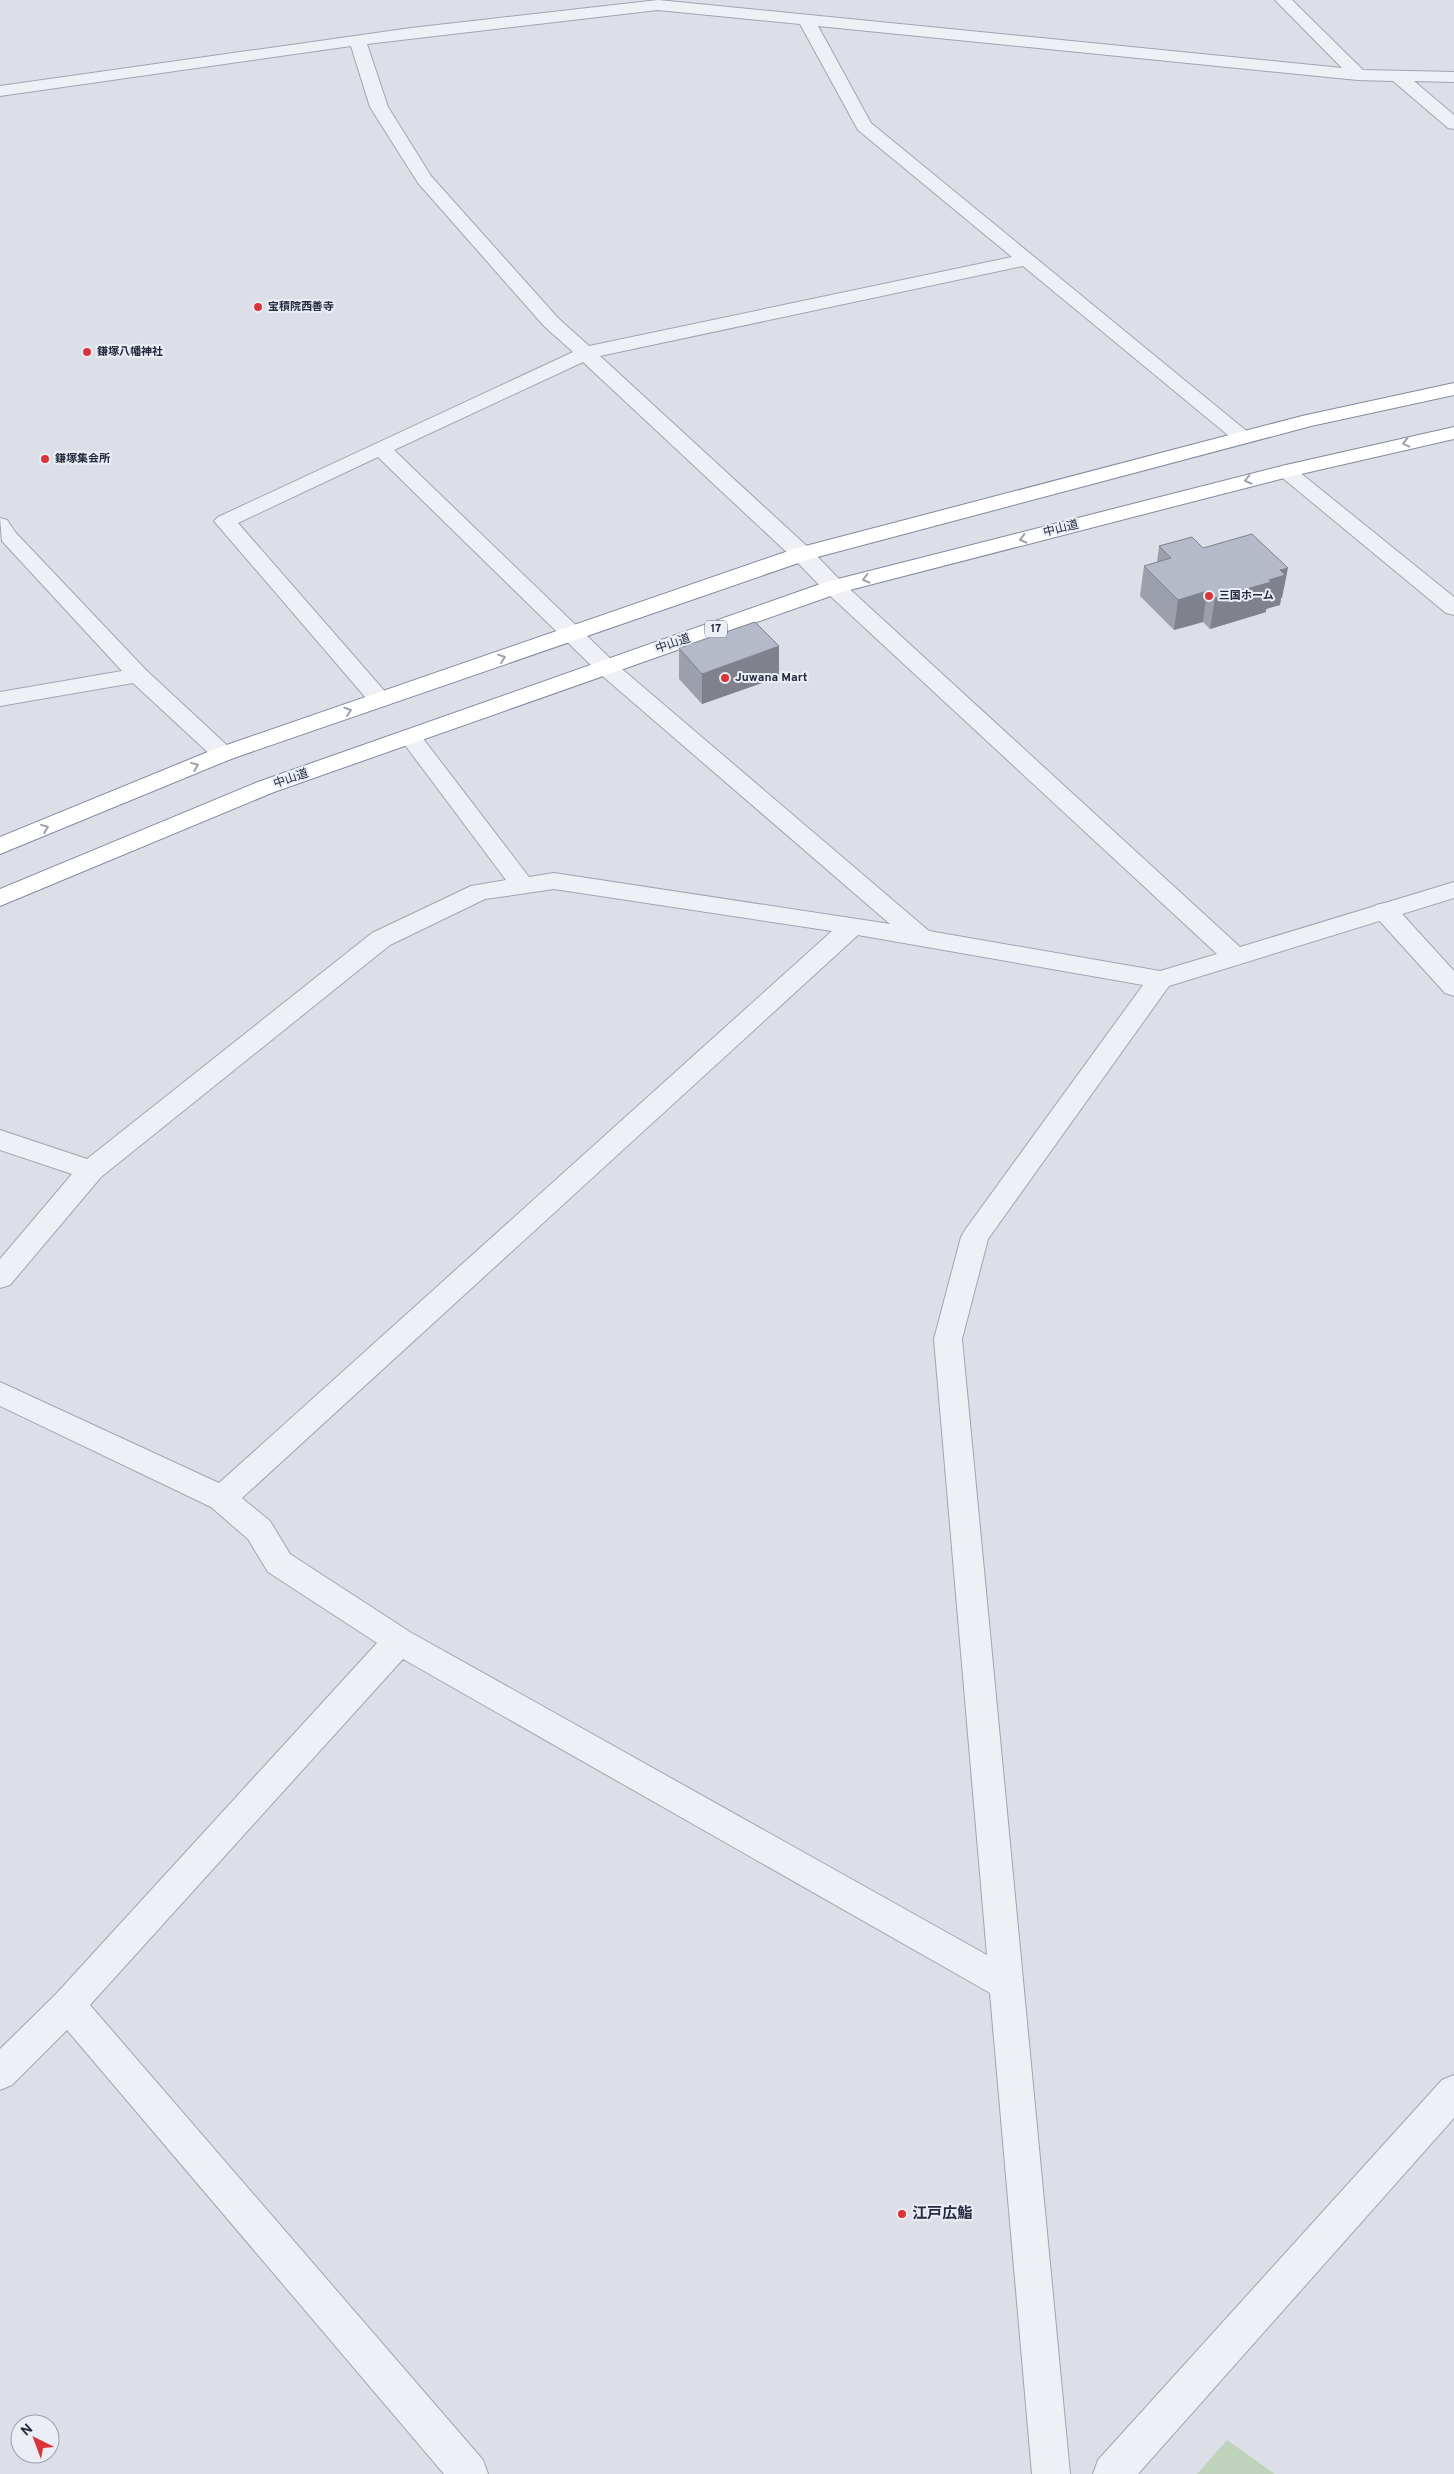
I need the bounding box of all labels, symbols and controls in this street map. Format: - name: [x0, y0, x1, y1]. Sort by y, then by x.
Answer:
- place label: 宝積院西善寺: [268, 300, 334, 314]
- marker: 宝積院西善寺: [252, 301, 264, 313]
- place label: 鎌塚八幡神社: [97, 345, 163, 359]
- marker: 鎌塚八幡神社: [81, 346, 93, 358]
- one-way arrow: [1402, 437, 1411, 448]
- place label: 鎌塚集会所: [55, 452, 110, 466]
- marker: 鎌塚集会所: [39, 453, 51, 465]
- one-way arrow: [1245, 475, 1253, 485]
- street label: 中山道: [1042, 517, 1080, 541]
- one-way arrow: [1020, 533, 1028, 543]
- one-way arrow: [861, 573, 870, 584]
- place label: 三国ホーム: [1219, 589, 1274, 603]
- marker: 三国ホーム: [1203, 590, 1215, 602]
- road number: 17: [705, 620, 727, 638]
- street label: 中山道: [653, 631, 693, 657]
- one-way arrow: [497, 654, 506, 664]
- place label: Juwana Mart: [735, 670, 808, 686]
- marker: Juwana Mart: [719, 672, 731, 684]
- one-way arrow: [344, 707, 352, 717]
- one-way arrow: [190, 761, 199, 772]
- street label: 中山道: [271, 766, 311, 792]
- one-way arrow: [40, 823, 49, 834]
- place label: 江戸広鮨: [912, 2205, 973, 2224]
- marker: 江戸広鮨: [896, 2208, 908, 2220]
- north arrow: [10, 2414, 60, 2464]
- text: N: [18, 2421, 37, 2440]

